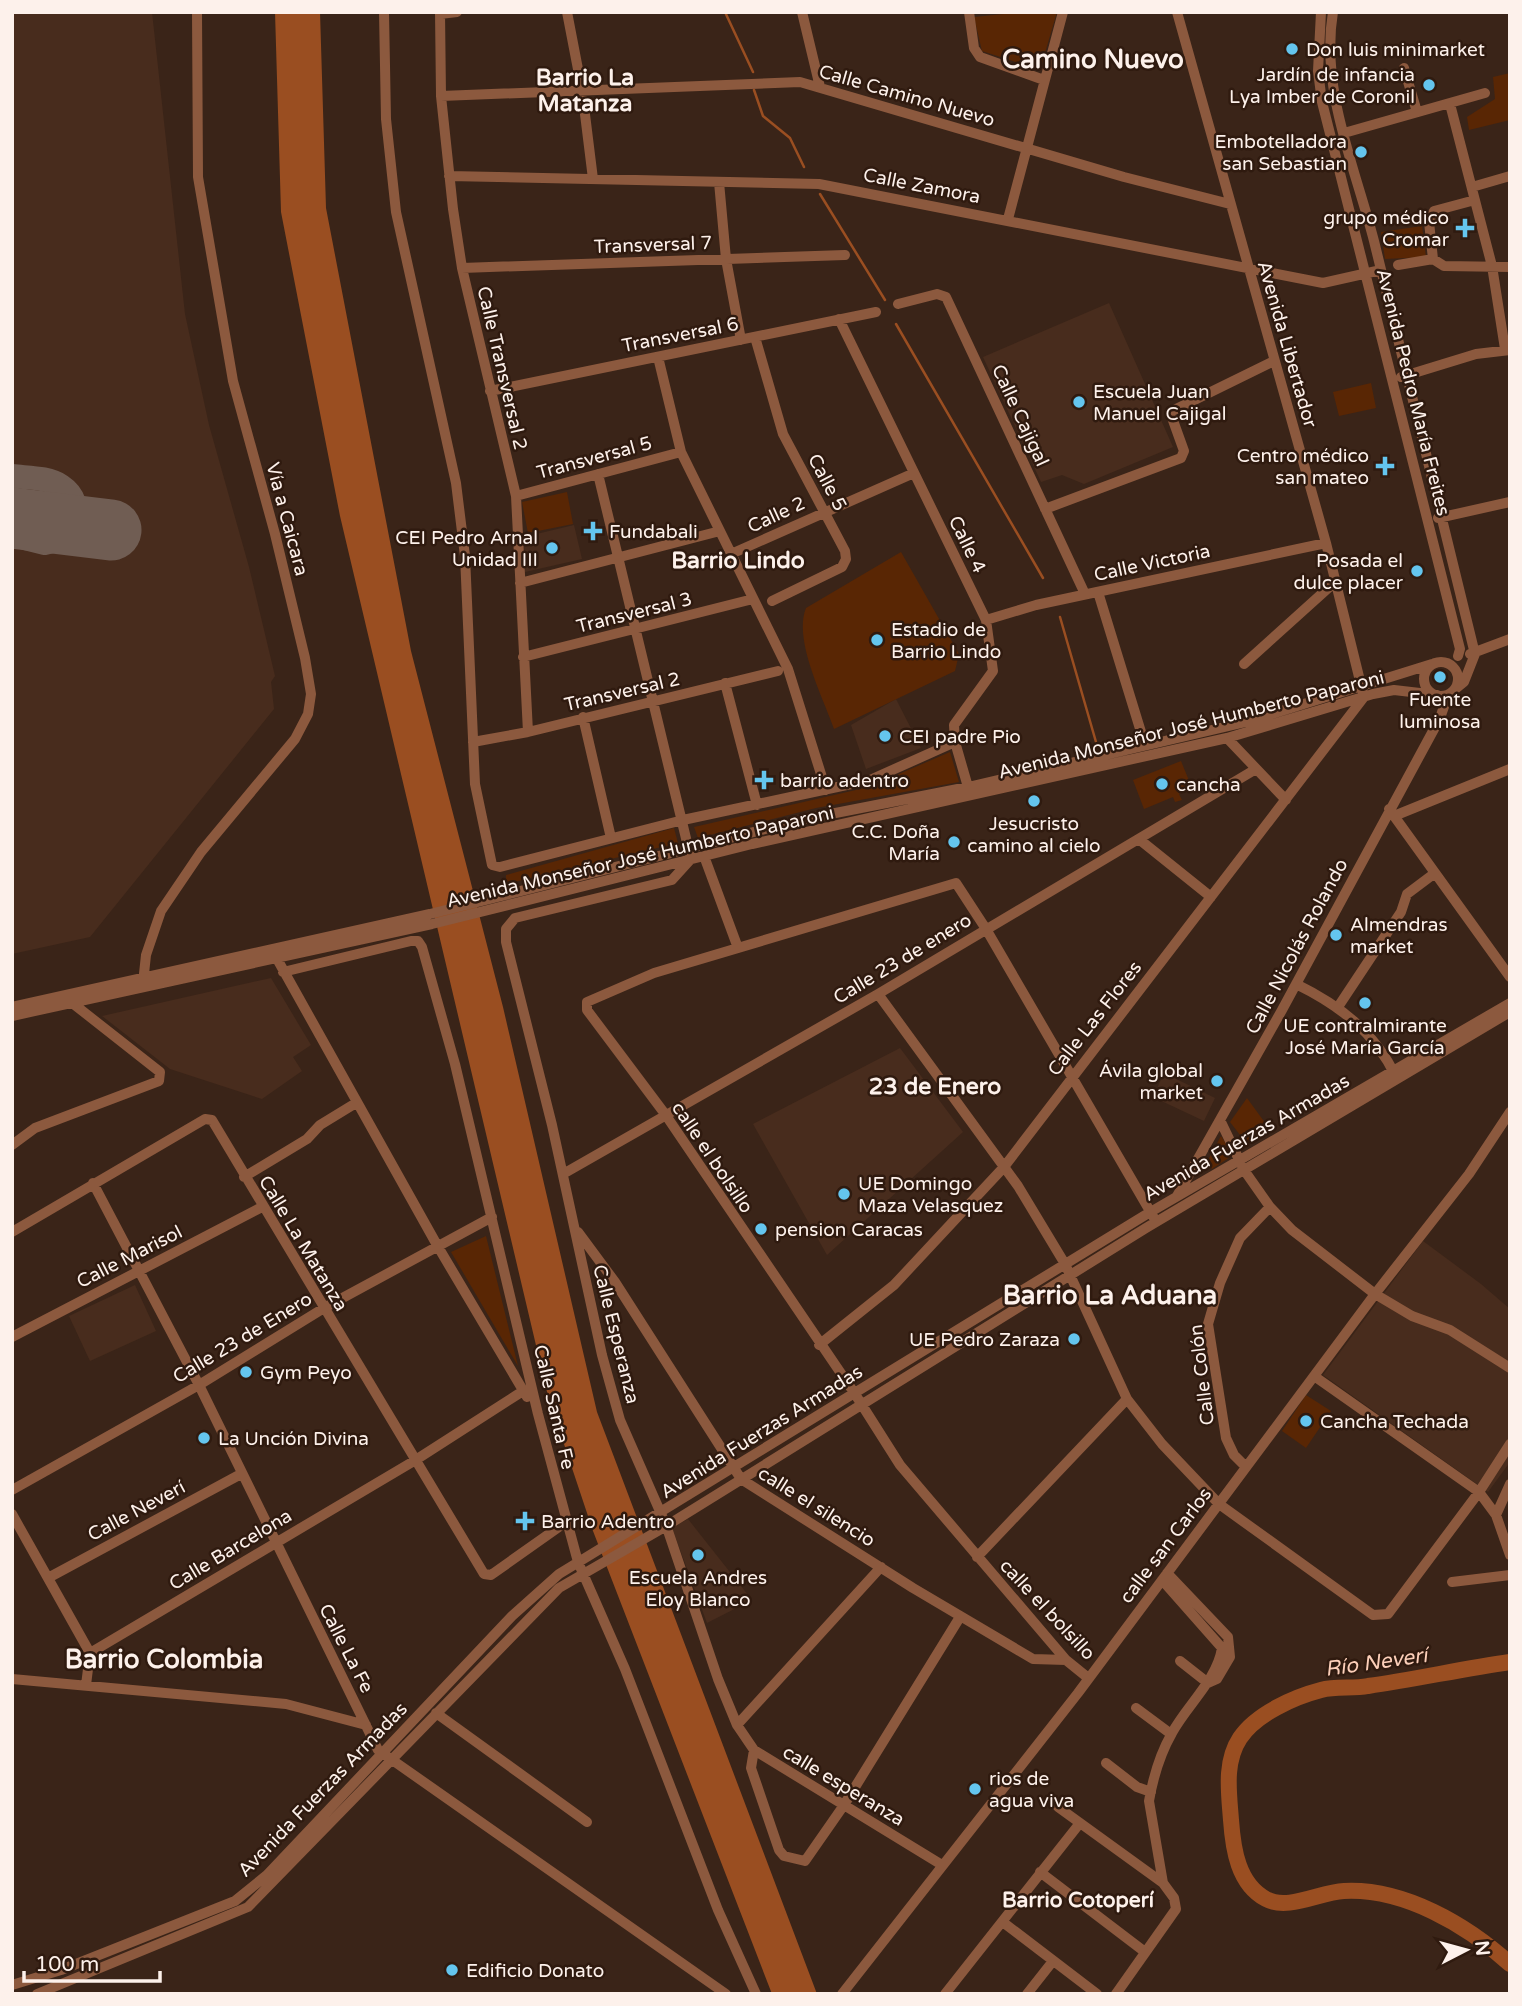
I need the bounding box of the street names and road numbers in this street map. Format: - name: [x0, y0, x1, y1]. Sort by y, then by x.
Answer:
- street label: Calle Camino Nuevo: [816, 60, 997, 132]
- street label: Calle Zamora: [861, 164, 982, 208]
- street label: Transversal 7: [593, 232, 713, 258]
- street label: Avenida Libertador: [1253, 258, 1322, 431]
- street label: Avenida Pedro María Freites: [1372, 266, 1454, 518]
- street label: Calle Transversal 2: [472, 284, 532, 452]
- street label: Transversal 6: [620, 313, 740, 357]
- street label: Calle Cajigal: [987, 361, 1053, 470]
- street label: Transversal 5: [534, 432, 654, 484]
- street label: Calle 5: [803, 450, 851, 515]
- street label: Vía a Caicara: [261, 460, 313, 578]
- street label: Calle 2: [744, 492, 809, 538]
- street label: Calle 4: [944, 512, 990, 577]
- street label: Calle Victoria: [1092, 540, 1212, 586]
- street label: Transversal 3: [574, 588, 694, 638]
- street label: Avenida Monseñor José Humberto Paparoni: [996, 666, 1386, 784]
- street label: Transversal 2: [562, 668, 682, 716]
- street label: Avenida Monseñor José Humberto Paparoni: [444, 802, 836, 912]
- street label: Calle Nicolás Rolando: [1241, 855, 1352, 1038]
- street label: Calle 23 de enero: [829, 909, 976, 1009]
- street label: Calle Las Flores: [1043, 957, 1146, 1080]
- street label: Avenida Fuerzas Armadas: [1140, 1070, 1353, 1206]
- street label: calle el bolsillo: [667, 1098, 758, 1217]
- street label: Calle La Matanza: [254, 1172, 352, 1315]
- street label: Calle Marisol: [73, 1221, 186, 1293]
- street label: Calle Esperanza: [588, 1262, 644, 1406]
- street label: Calle 23 de Enero: [169, 1288, 316, 1388]
- street label: Calle Colón: [1185, 1323, 1219, 1427]
- street label: Calle Santa Fe: [529, 1343, 579, 1472]
- street label: Avenida Fuerzas Armadas: [656, 1361, 867, 1503]
- street label: calle el silencio: [754, 1462, 879, 1552]
- street label: Calle Neverí: [84, 1476, 189, 1546]
- street label: calle san Carlos: [1115, 1484, 1216, 1608]
- street label: Calle Barcelona: [165, 1505, 296, 1595]
- street label: calle el bolsillo: [995, 1555, 1099, 1665]
- street label: Calle La Fe: [314, 1600, 378, 1697]
- street label: Avenida Fuerzas Armadas: [234, 1698, 412, 1882]
- street label: calle esperanza: [779, 1741, 908, 1831]

